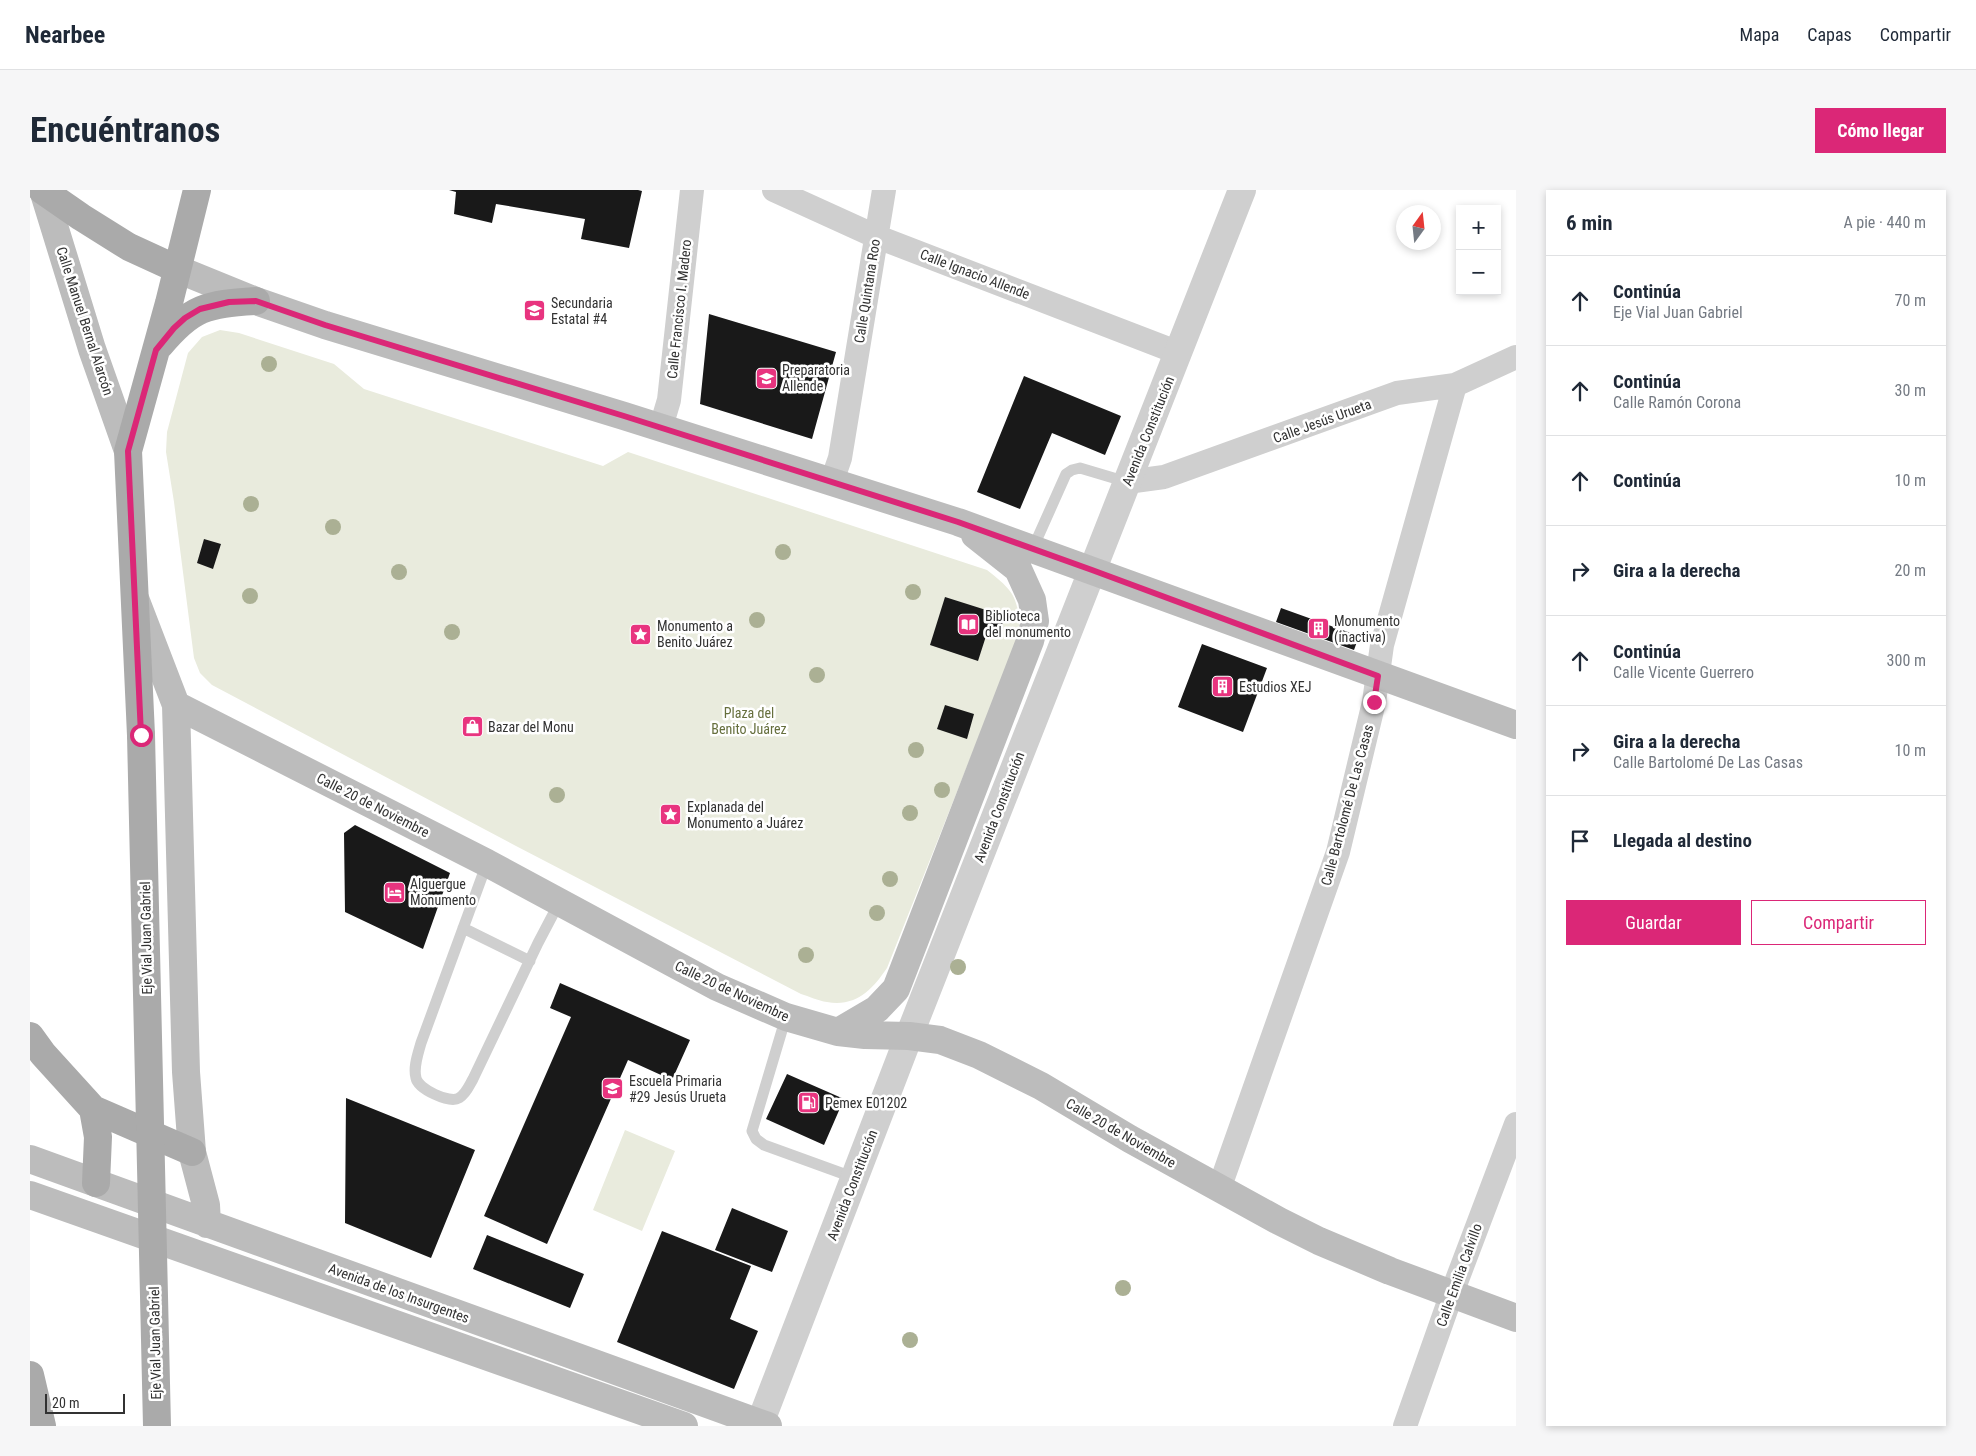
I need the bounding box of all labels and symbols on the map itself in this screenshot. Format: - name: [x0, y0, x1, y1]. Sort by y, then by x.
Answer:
- north arrow: [1396, 205, 1441, 250]
- street label: Calle Quintana Roo: [851, 238, 883, 344]
- street label: Calle Francisco I. Madero: [664, 239, 694, 379]
- street label: Calle Manuel Bernal Alarcón: [53, 245, 117, 397]
- street label: Calle Ignacio Allende: [918, 246, 1032, 302]
- place label: Secundaria Estatal #4: [551, 295, 613, 327]
- school or university icon: Secundaria Estatal #4: [523, 299, 547, 323]
- place label: Preparatoria Allende: [782, 362, 850, 394]
- school or university icon: Preparatoria Allende: [754, 366, 778, 390]
- street label: Avenida Constitución: [1119, 374, 1177, 488]
- street label: Calle Jesús Urueta: [1271, 396, 1373, 446]
- place label: Biblioteca del monumento: [985, 608, 1071, 640]
- library icon: Biblioteca del monumento: [957, 612, 981, 636]
- place label: Monumento (inactiva): [1334, 613, 1400, 646]
- building icon: Monumento (inactiva): [1306, 617, 1330, 641]
- place label: Monumento a Benito Juárez: [657, 618, 733, 650]
- place icon: Monumento a Benito Juárez: [629, 622, 653, 646]
- building icon: Estudios XEJ: [1211, 675, 1235, 699]
- place label: Estudios XEJ: [1239, 679, 1311, 695]
- route end: [1363, 691, 1386, 714]
- park label: Plaza del Benito Juárez: [711, 705, 787, 737]
- shop icon: Bazar del Monu: [460, 715, 484, 739]
- place label: Bazar del Monu: [488, 719, 574, 735]
- street label: Calle Bartolomé De Las Casas: [1318, 723, 1376, 887]
- route start: [130, 724, 153, 747]
- street label: Avenida Constitución: [971, 750, 1027, 864]
- street label: Calle 20 de Noviembre: [314, 770, 432, 840]
- place label: Explanada del Monumento a Juárez: [687, 799, 803, 831]
- place icon: Explanada del Monumento a Juárez: [659, 803, 683, 827]
- place label: Alguergue Monumento: [410, 876, 476, 908]
- hotel icon: Alguergue Monumento: [382, 880, 406, 904]
- street label: Eje Vial Juan Gabriel: [137, 881, 155, 995]
- street label: Calle 20 de Noviembre: [672, 958, 792, 1025]
- place label: Escuela Primaria #29 Jesús Urueta: [629, 1073, 726, 1105]
- school or university icon: Escuela Primaria #29 Jesús Urueta: [601, 1077, 625, 1101]
- fuel station icon: Pemex E01202: [797, 1091, 821, 1115]
- place label: Pemex E01202: [825, 1095, 907, 1111]
- street label: Calle 20 de Noviembre: [1063, 1095, 1179, 1171]
- street label: Avenida Constitución: [824, 1128, 880, 1242]
- street label: Calle Emilia Calvillo: [1433, 1221, 1485, 1329]
- street label: Avenida de los Insurgentes: [326, 1260, 472, 1326]
- street label: Eje Vial Juan Gabriel: [146, 1286, 164, 1400]
- scale bar: [45, 1391, 125, 1414]

